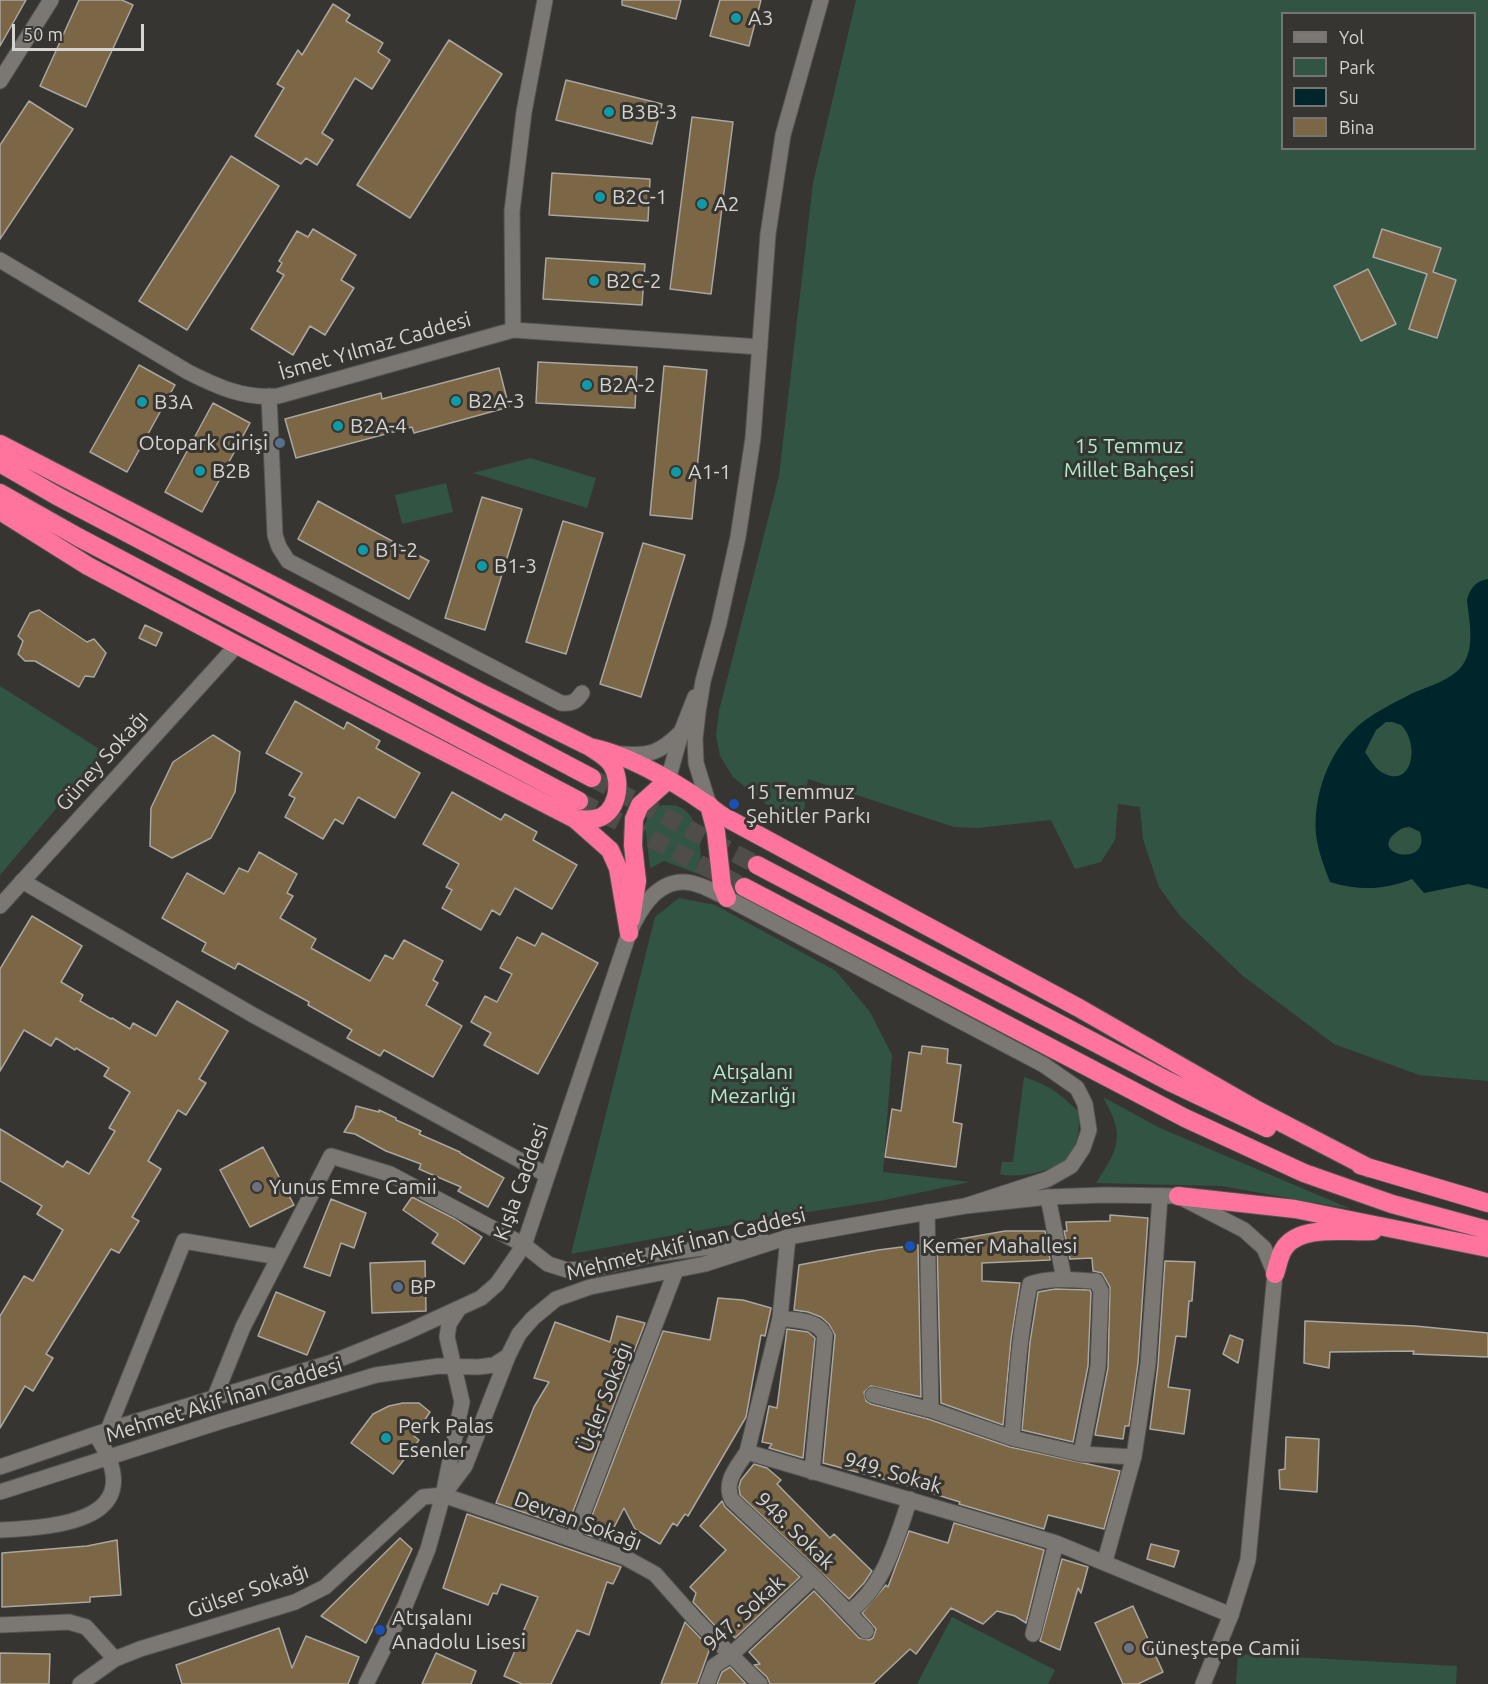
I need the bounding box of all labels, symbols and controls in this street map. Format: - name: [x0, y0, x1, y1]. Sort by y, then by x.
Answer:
- place label: A3: [748, 5, 773, 31]
- marker: A3: [729, 11, 743, 25]
- scale bar: [15, 12, 147, 50]
- legend: [1281, 12, 1476, 150]
- text: 50 m: [23, 24, 63, 44]
- text: Yol: [1339, 27, 1364, 47]
- text: Park: [1339, 57, 1375, 77]
- text: Su: [1339, 87, 1359, 107]
- place label: B3B-3: [621, 99, 677, 125]
- marker: B3B-3: [602, 105, 616, 119]
- text: Bina: [1339, 117, 1374, 137]
- place label: B2C-1: [612, 184, 668, 210]
- marker: B2C-1: [593, 190, 607, 204]
- place label: A2: [714, 191, 739, 217]
- marker: A2: [695, 197, 709, 211]
- place label: B2C-2: [606, 268, 662, 294]
- marker: B2C-2: [587, 274, 601, 288]
- street label: İsmet Yılmaz Caddesi: [276, 307, 474, 385]
- place label: B2A-2: [599, 372, 656, 398]
- marker: B2A-2: [580, 378, 594, 392]
- place label: B2A-3: [468, 388, 525, 414]
- place label: B3A: [154, 389, 193, 415]
- marker: B2A-3: [449, 394, 463, 408]
- marker: B3A: [135, 395, 149, 409]
- place label: B2A-4: [350, 413, 407, 439]
- marker: B2A-4: [331, 419, 345, 433]
- place label: Otopark Girişi: [138, 430, 268, 456]
- park label: 15 Temmuz Millet Bahçesi: [1064, 433, 1194, 483]
- marker: Otopark Girişi: [273, 436, 287, 450]
- place label: B2B: [212, 458, 251, 484]
- place label: A1-1: [688, 459, 731, 485]
- marker: B2B: [193, 464, 207, 478]
- marker: A1-1: [669, 465, 683, 479]
- place label: B1-2: [375, 537, 418, 563]
- marker: B1-2: [356, 543, 370, 557]
- place label: B1-3: [494, 553, 537, 579]
- marker: B1-3: [475, 559, 489, 573]
- street label: Güney Sokağı: [50, 706, 154, 816]
- place label: 15 Temmuz Şehitler Parkı: [746, 779, 871, 829]
- marker: 15 Temmuz Şehitler Parkı: [727, 797, 741, 811]
- park label: Atışalanı Mezarlığı: [710, 1059, 796, 1109]
- street label: Kışla Caddesi: [488, 1120, 554, 1244]
- place label: Yunus Emre Camii: [269, 1174, 437, 1200]
- marker: Yunus Emre Camii: [250, 1180, 264, 1194]
- street label: Mehmet Akif İnan Caddesi: [564, 1202, 808, 1286]
- place label: Kemer Mahallesi: [922, 1233, 1077, 1259]
- marker: Kemer Mahallesi: [903, 1239, 917, 1253]
- place label: BP: [410, 1274, 436, 1300]
- marker: BP: [391, 1280, 405, 1294]
- street label: Üçler Sokağı: [572, 1338, 638, 1456]
- street label: Mehmet Akif İnan Caddesi: [103, 1352, 345, 1448]
- place label: Perk Palas Esenler: [398, 1413, 494, 1463]
- marker: Perk Palas Esenler: [379, 1431, 393, 1445]
- street label: 949. Sokak: [841, 1447, 945, 1499]
- street label: Devran Sokağı: [511, 1486, 645, 1556]
- street label: 948. Sokak: [750, 1487, 840, 1575]
- street label: Gülser Sokağı: [184, 1558, 312, 1624]
- street label: 947. Sokak: [698, 1570, 790, 1656]
- place label: Atışalanı Anadolu Lisesi: [392, 1605, 526, 1655]
- marker: Atışalanı Anadolu Lisesi: [373, 1623, 387, 1637]
- place label: Güneştepe Camii: [1141, 1635, 1300, 1661]
- marker: Güneştepe Camii: [1122, 1641, 1136, 1655]

